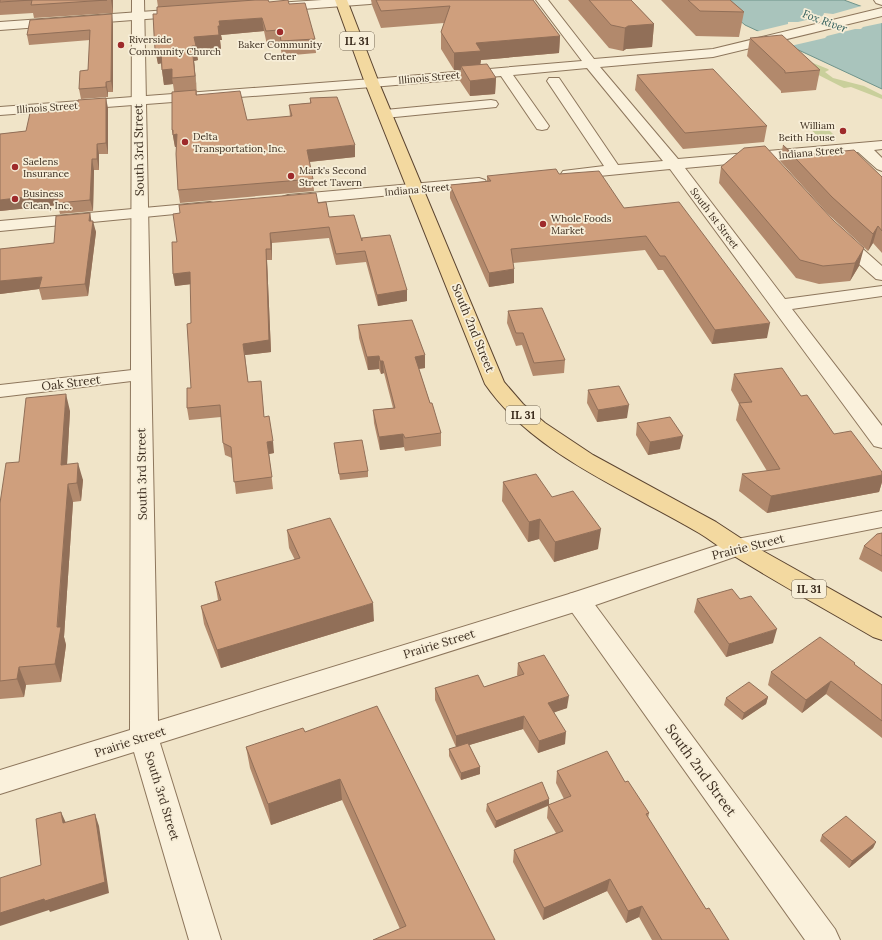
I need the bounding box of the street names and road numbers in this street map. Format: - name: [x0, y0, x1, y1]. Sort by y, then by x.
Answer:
- road number: IL 31: [340, 32, 374, 50]
- street label: Illinois Street: [398, 68, 461, 87]
- street label: Illinois Street: [16, 99, 79, 116]
- street label: South 3rd Street: [130, 103, 147, 196]
- street label: Indiana Street: [778, 143, 844, 162]
- street label: Indiana Street: [384, 180, 450, 199]
- street label: South 1st Street: [687, 185, 742, 252]
- street label: South 2nd Street: [449, 281, 498, 375]
- street label: Oak Street: [41, 371, 102, 394]
- road number: IL 31: [506, 406, 540, 424]
- street label: South 3rd Street: [133, 427, 150, 520]
- street label: Prairie Street: [710, 530, 786, 563]
- road number: IL 31: [792, 580, 826, 598]
- street label: Prairie Street: [401, 625, 477, 662]
- street label: South 2nd Street: [661, 720, 741, 820]
- street label: Prairie Street: [92, 723, 168, 760]
- street label: South 3rd Street: [142, 750, 183, 842]

